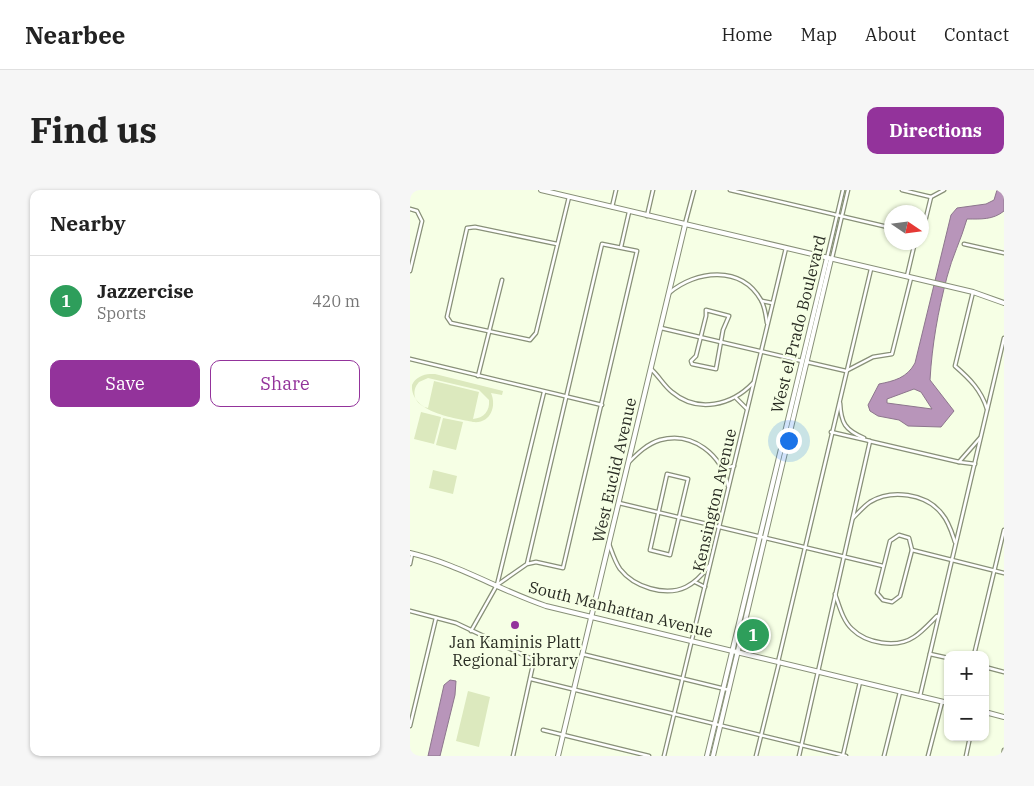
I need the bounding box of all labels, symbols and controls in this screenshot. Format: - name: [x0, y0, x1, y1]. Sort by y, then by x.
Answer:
- text: Nearbee: [25, 19, 125, 51]
- text: Home: [721, 23, 773, 46]
- text: Map: [801, 23, 837, 46]
- text: About: [865, 23, 916, 46]
- text: Contact: [944, 23, 1009, 46]
- text: Find us: [30, 107, 157, 153]
- button: Directions: [867, 107, 1004, 154]
- north arrow: [884, 205, 929, 250]
- text: Nearby: [50, 209, 126, 237]
- street label: West el Prado Boulevard: [766, 233, 830, 415]
- text: Jazzercise: [97, 279, 194, 303]
- text: 1: [61, 291, 71, 311]
- text: 420 m: [312, 291, 360, 311]
- text: Sports: [97, 303, 146, 323]
- button: Save: [50, 360, 200, 407]
- button: Share: [210, 360, 360, 407]
- street label: West Euclid Avenue: [588, 395, 640, 545]
- street label: Kensington Avenue: [688, 426, 740, 574]
- your location: [776, 428, 802, 454]
- street label: South Manhattan Avenue: [527, 576, 715, 642]
- pin: 1: [737, 616, 769, 654]
- marker: Jan Kaminis Platt Regional Library: [509, 619, 521, 631]
- place label: Jan Kaminis Platt Regional Library: [449, 632, 581, 670]
- map controls: [944, 651, 989, 741]
- button: +: [944, 651, 989, 696]
- button: −: [944, 696, 989, 741]

